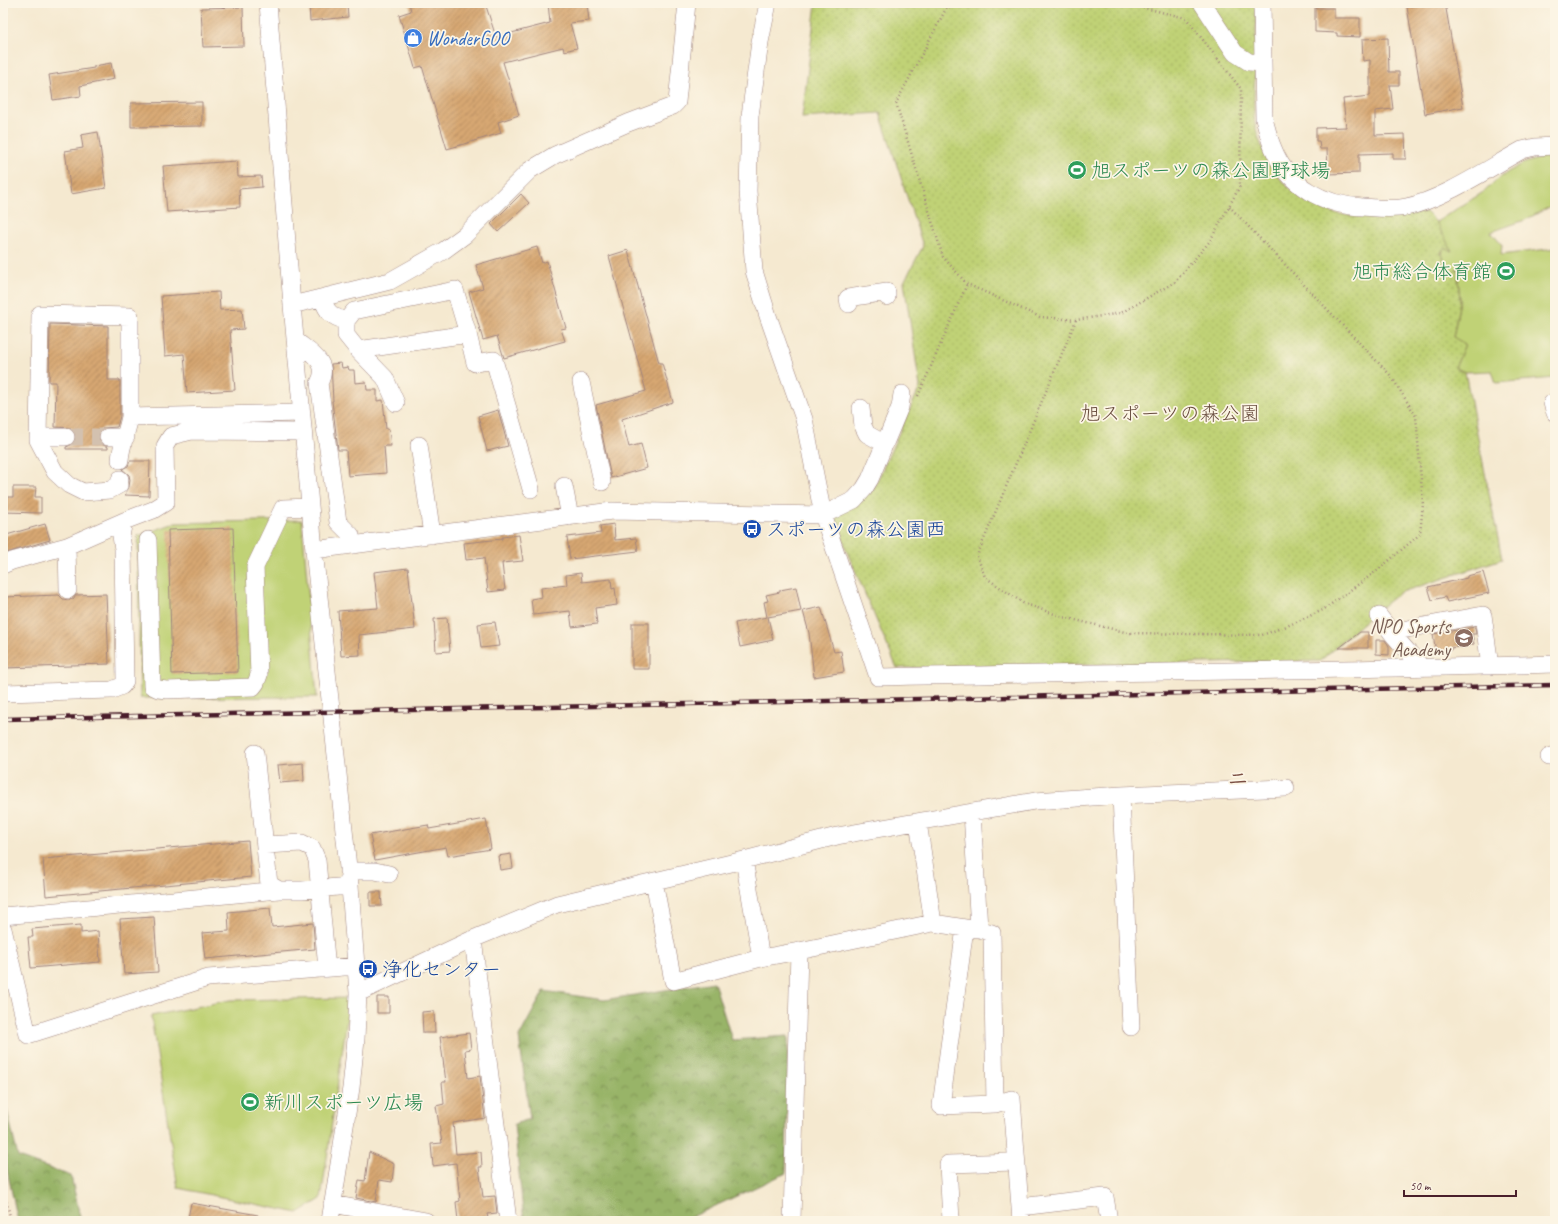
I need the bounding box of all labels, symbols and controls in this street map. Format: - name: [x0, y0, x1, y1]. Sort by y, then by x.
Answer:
- place label: WonderGOO: [427, 26, 511, 51]
- shop icon: WonderGOO: [402, 27, 424, 49]
- place label: 旭スポーツの森公園野球場: [1091, 158, 1331, 183]
- sports icon: 旭スポーツの森公園野球場: [1066, 159, 1088, 181]
- place label: 旭市総合体育館: [1352, 259, 1492, 284]
- sports icon: 旭市総合体育館: [1495, 260, 1517, 282]
- park label: 旭スポーツの森公園: [1080, 401, 1260, 426]
- place label: スポーツの森公園西: [766, 517, 946, 542]
- bus stop icon: スポーツの森公園西: [741, 518, 763, 540]
- place label: NPO Sports Academy: [1370, 614, 1452, 662]
- school or university icon: NPO Sports Academy: [1453, 627, 1475, 649]
- district label: ニ: [1227, 765, 1249, 793]
- place label: 浄化センター: [382, 957, 501, 982]
- bus stop icon: 浄化センター: [357, 958, 379, 980]
- place label: 新川スポーツ広場: [264, 1090, 424, 1115]
- sports icon: 新川スポーツ広場: [239, 1091, 261, 1113]
- scale bar: [1404, 1172, 1516, 1198]
- text: 50 m: [1410, 1178, 1432, 1194]

